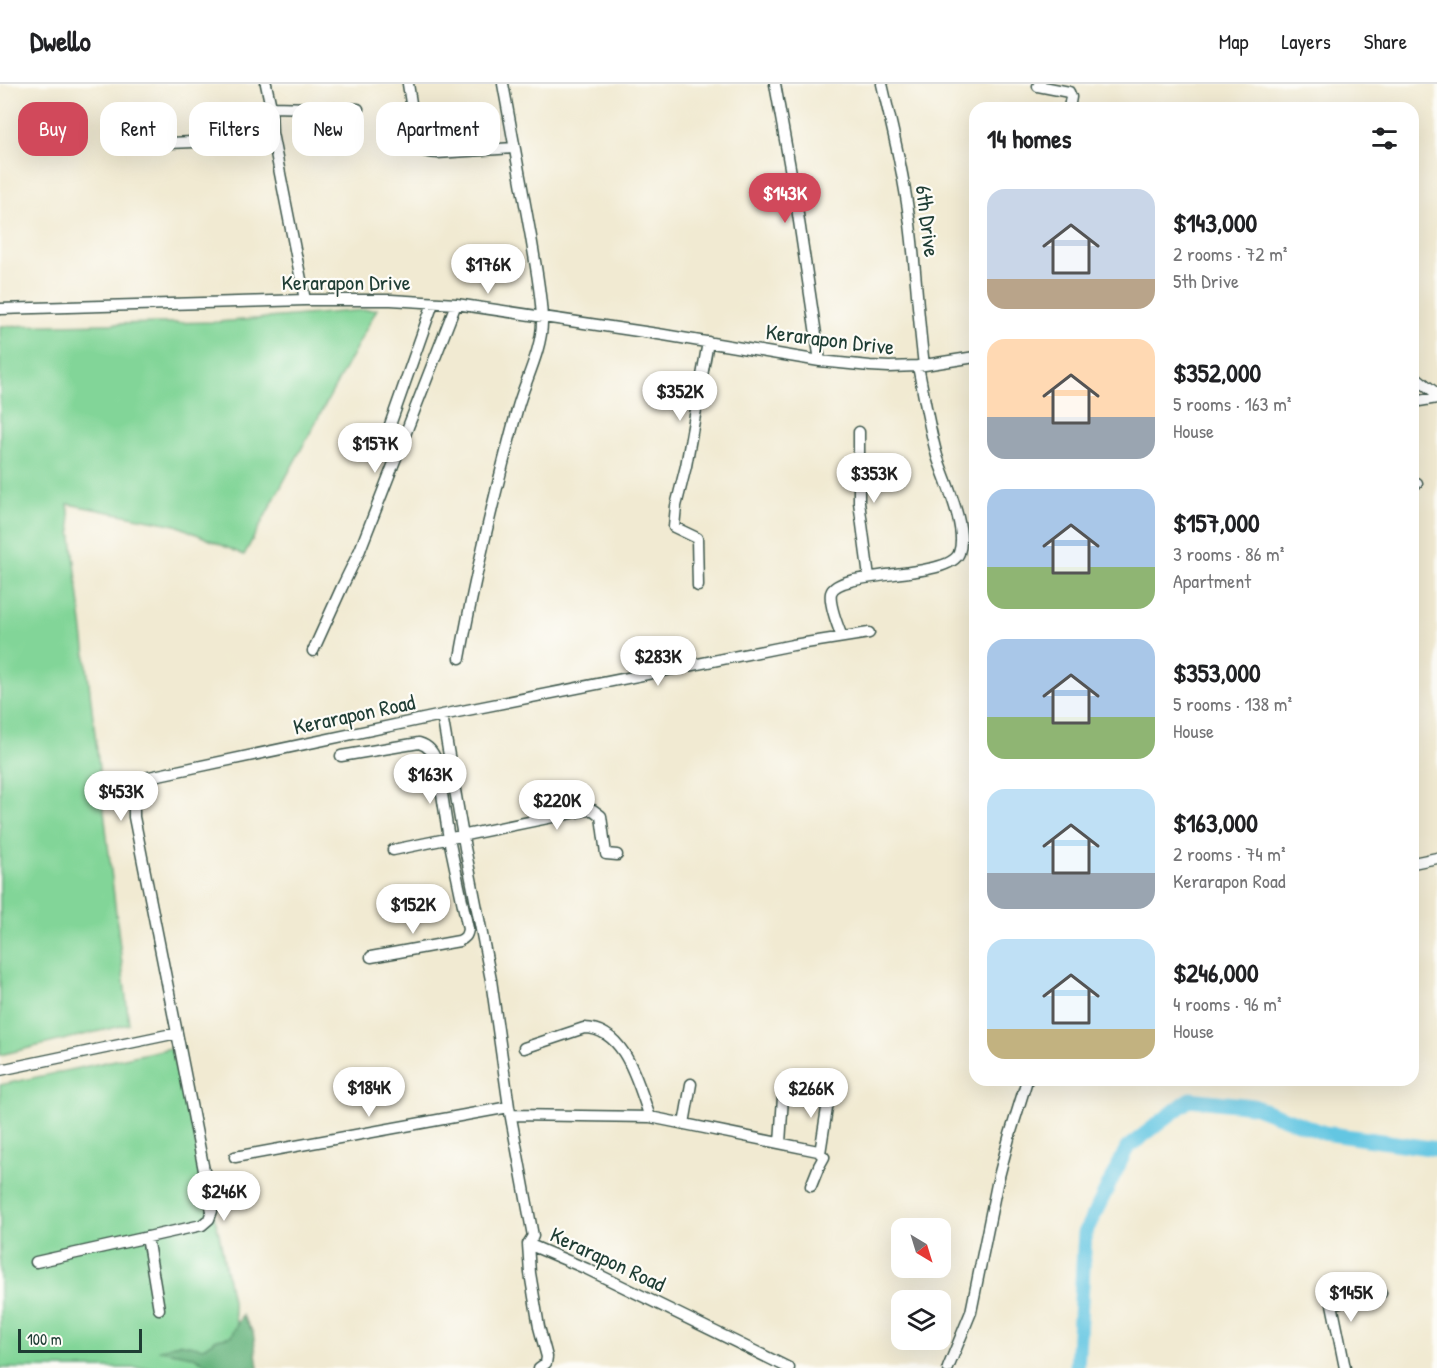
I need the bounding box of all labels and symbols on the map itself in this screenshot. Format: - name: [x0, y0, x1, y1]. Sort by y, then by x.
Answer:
- pin: $143K: [743, 173, 827, 224]
- street label: 6th Drive: [909, 183, 947, 259]
- pin: $176K: [446, 244, 530, 295]
- street label: Kerarapon Drive: [281, 267, 411, 297]
- street label: Kerarapon Drive: [764, 316, 896, 362]
- pin: $352K: [638, 371, 722, 422]
- pin: $157K: [333, 423, 417, 474]
- pin: $353K: [832, 453, 916, 504]
- pin: $283K: [616, 636, 700, 687]
- street label: Kerarapon Road: [290, 686, 418, 742]
- pin: $163K: [388, 754, 472, 805]
- pin: $453K: [79, 771, 163, 822]
- pin: $220K: [515, 780, 599, 831]
- pin: $152K: [371, 884, 455, 935]
- pin: $184K: [327, 1067, 411, 1118]
- pin: $266K: [769, 1068, 853, 1119]
- pin: $246K: [182, 1171, 266, 1222]
- north arrow: [891, 1218, 951, 1278]
- street label: Kerarapon Road: [546, 1219, 671, 1299]
- pin: $145K: [1309, 1272, 1393, 1323]
- scale bar: [18, 1326, 142, 1354]

